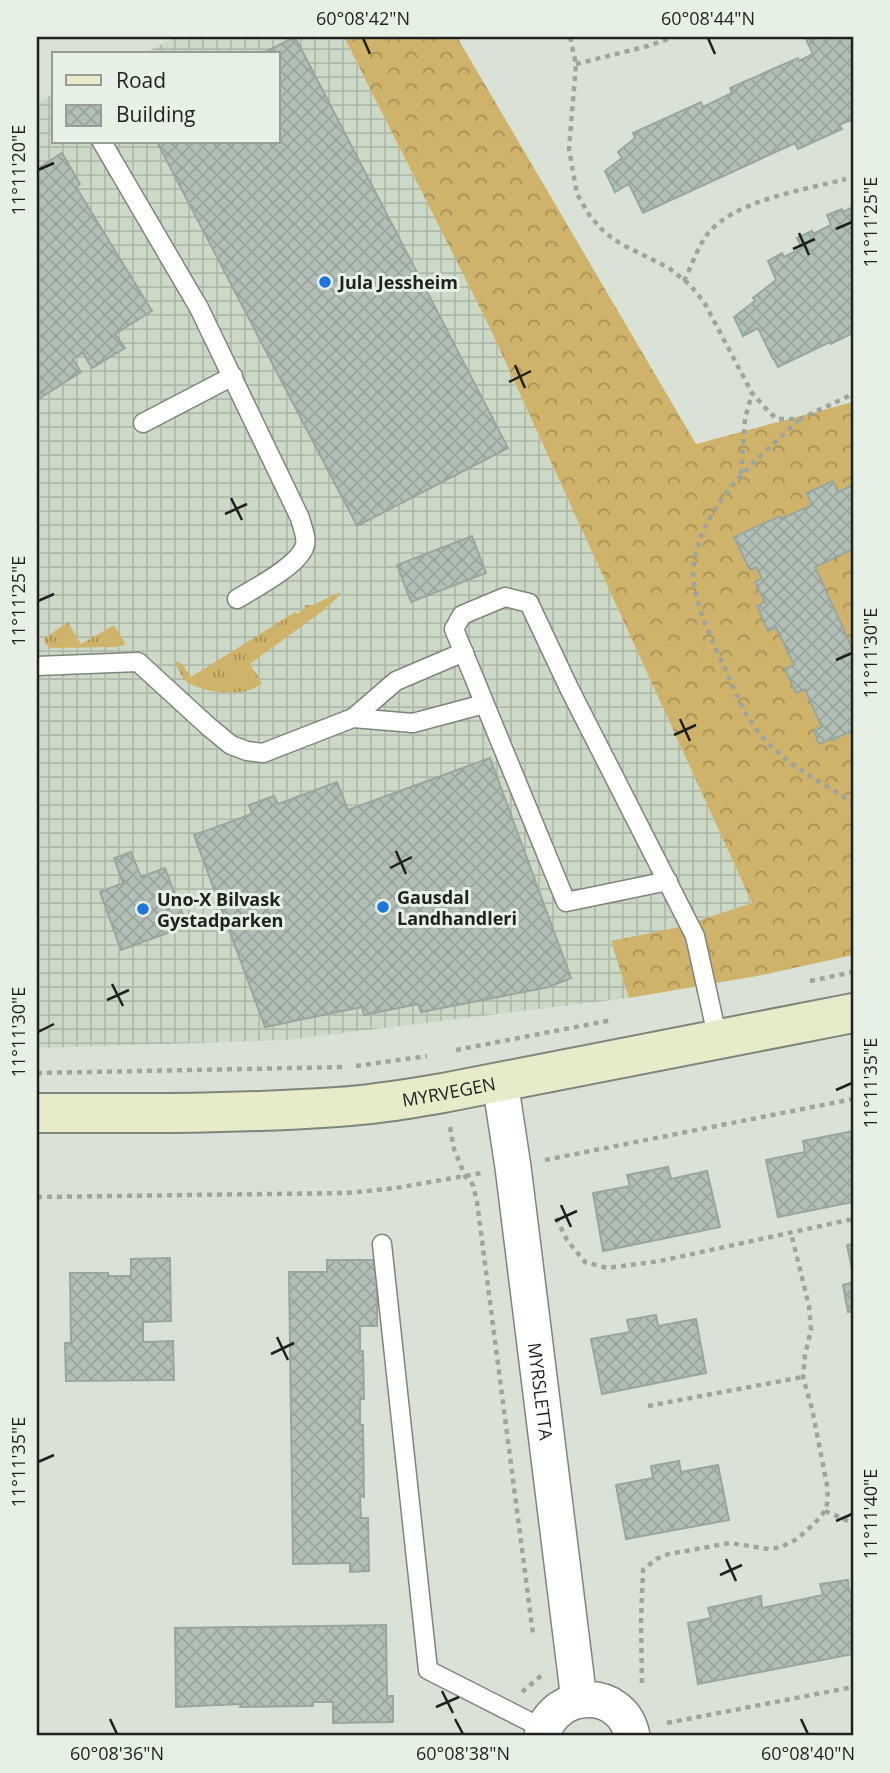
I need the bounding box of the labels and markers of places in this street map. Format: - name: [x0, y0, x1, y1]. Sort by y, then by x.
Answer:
- place label: Jula Jessheim: [337, 270, 458, 294]
- marker: Jula Jessheim: [317, 274, 333, 290]
- place label: Gausdal Landhandleri: [397, 885, 517, 930]
- place label: Uno-X Bilvask Gystadparken: [157, 887, 283, 932]
- marker: Gausdal Landhandleri: [375, 899, 391, 915]
- marker: Uno-X Bilvask Gystadparken: [135, 901, 151, 917]

